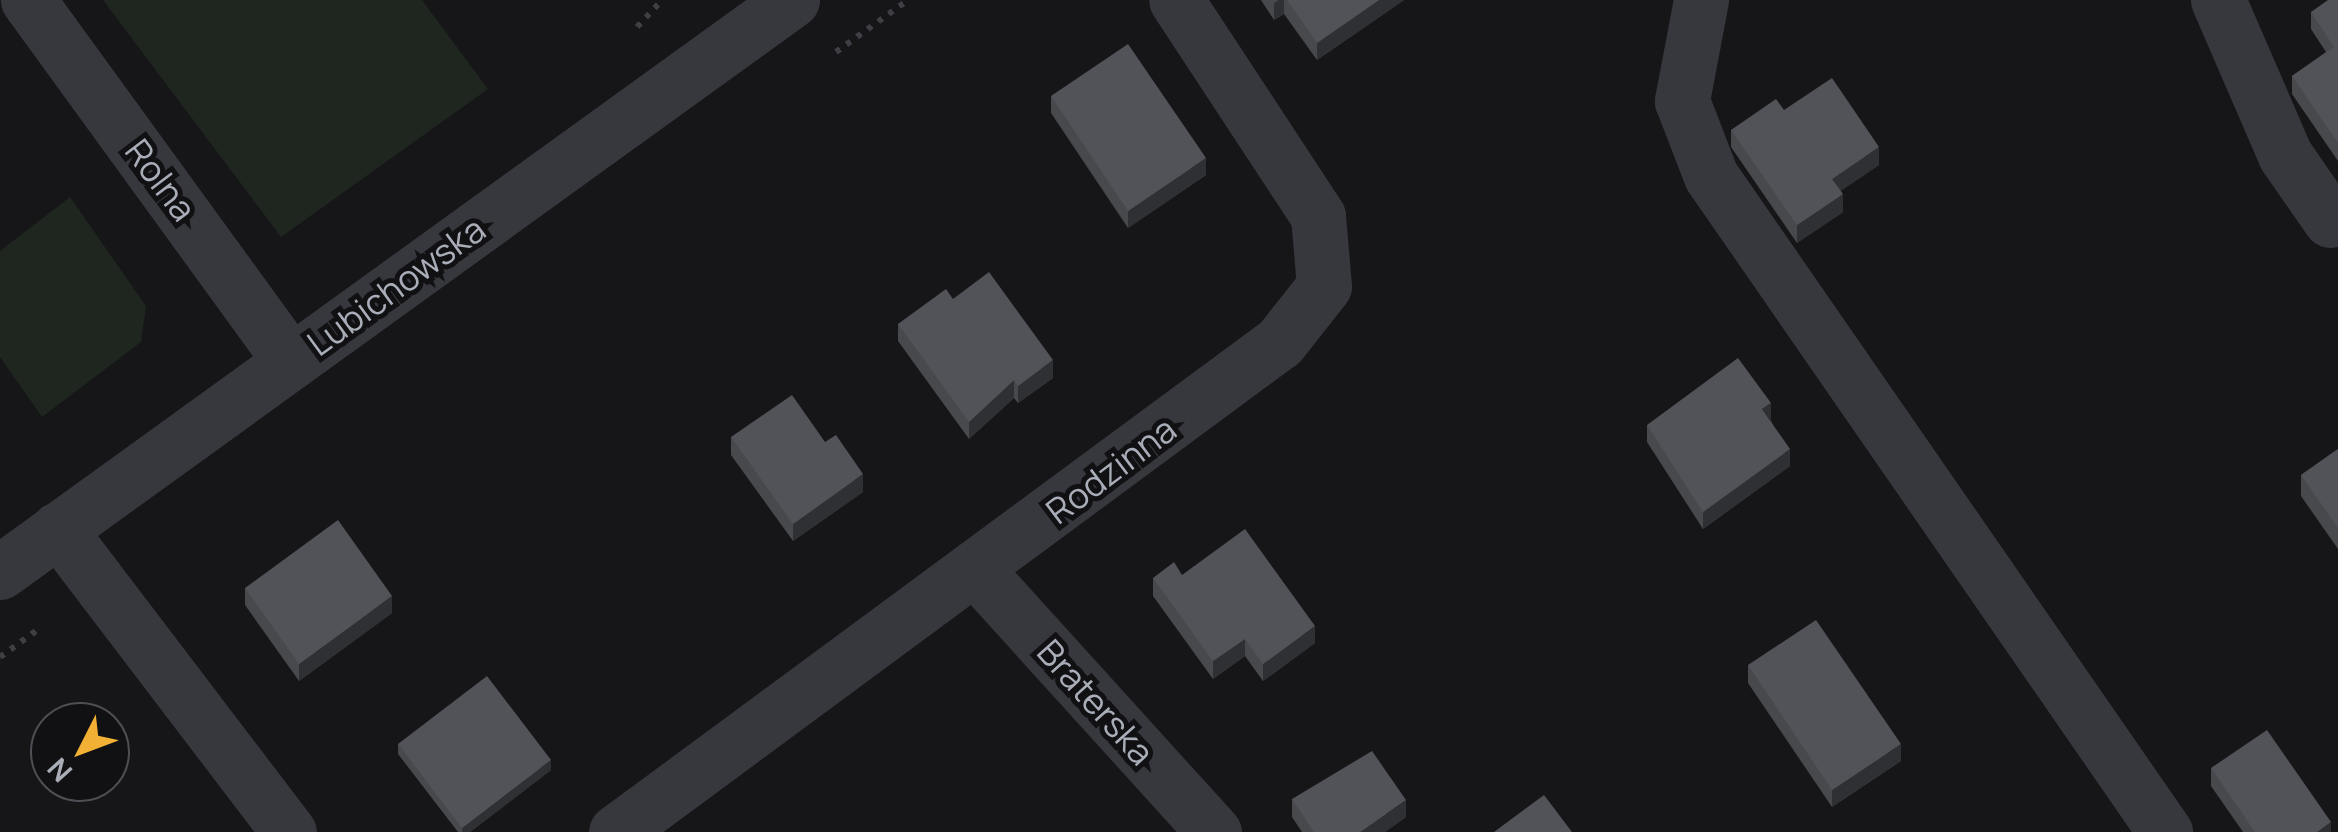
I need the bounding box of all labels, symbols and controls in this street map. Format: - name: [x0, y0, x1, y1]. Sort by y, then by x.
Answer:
- street label: Rolna: [117, 131, 205, 229]
- street label: Lubichowska: [299, 208, 493, 364]
- street label: Rodzinna: [1038, 408, 1184, 532]
- street label: Braterska: [1029, 631, 1163, 773]
- north arrow: [30, 702, 130, 802]
- text: N: [38, 751, 80, 791]

